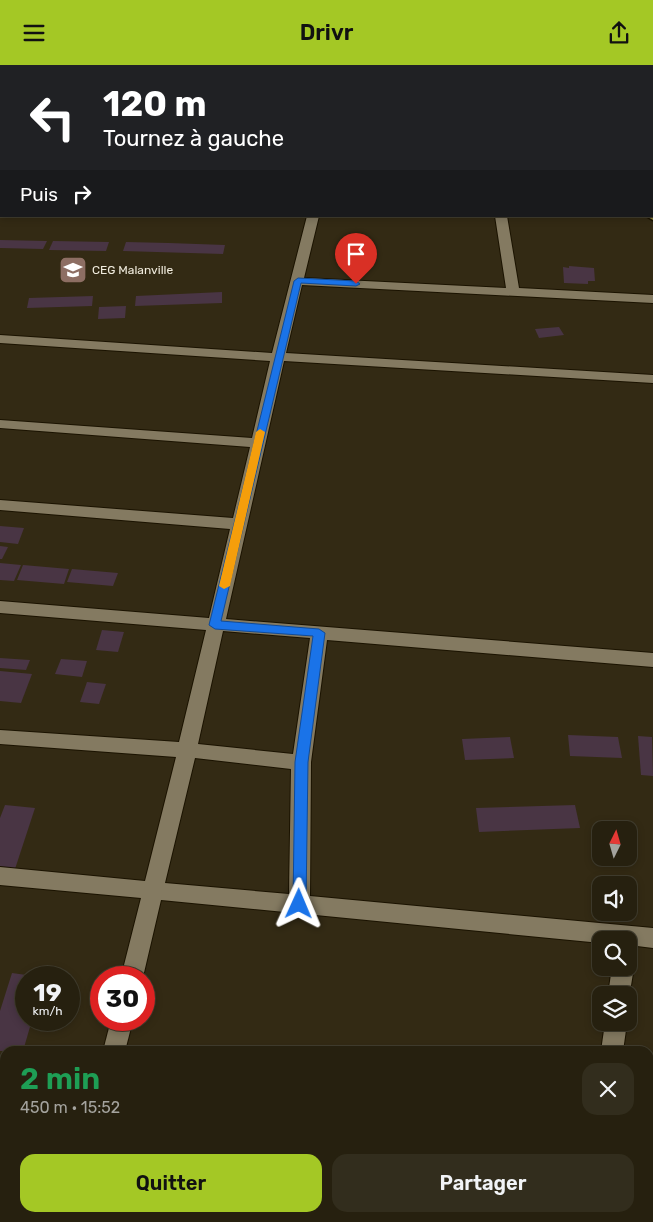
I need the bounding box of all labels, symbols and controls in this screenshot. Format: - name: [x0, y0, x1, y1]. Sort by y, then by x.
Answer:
- icon: menu: [20, 19, 48, 47]
- text: Drivr: [300, 19, 353, 46]
- icon: share: [605, 19, 633, 47]
- text: 120 m: [103, 83, 206, 125]
- icon: left: [20, 85, 85, 150]
- text: Tournez à gauche: [103, 125, 284, 152]
- icon: right: [68, 180, 96, 208]
- text: Puis: [20, 183, 58, 206]
- pin: [335, 233, 377, 284]
- icon: arrive: [342, 240, 370, 268]
- school or university icon: CEG Malanville: [58, 255, 88, 285]
- place label: CEG Malanville: [92, 263, 173, 277]
- north arrow: [592, 821, 638, 866]
- map controls: [592, 821, 637, 1031]
- button: sound: [592, 876, 637, 921]
- position arrow: [272, 877, 324, 929]
- button: search: [592, 931, 637, 976]
- speed limit sign: 30: [90, 966, 155, 1031]
- text: 19: [33, 978, 62, 1007]
- button: layers: [592, 986, 637, 1031]
- text: km/h: [33, 1004, 62, 1018]
- text: 2 min: [20, 1061, 100, 1097]
- button: close: [582, 1063, 634, 1115]
- text: 450 m · 15:52: [20, 1098, 120, 1117]
- button: Quitter: [20, 1154, 322, 1212]
- button: Partager: [332, 1154, 634, 1212]

